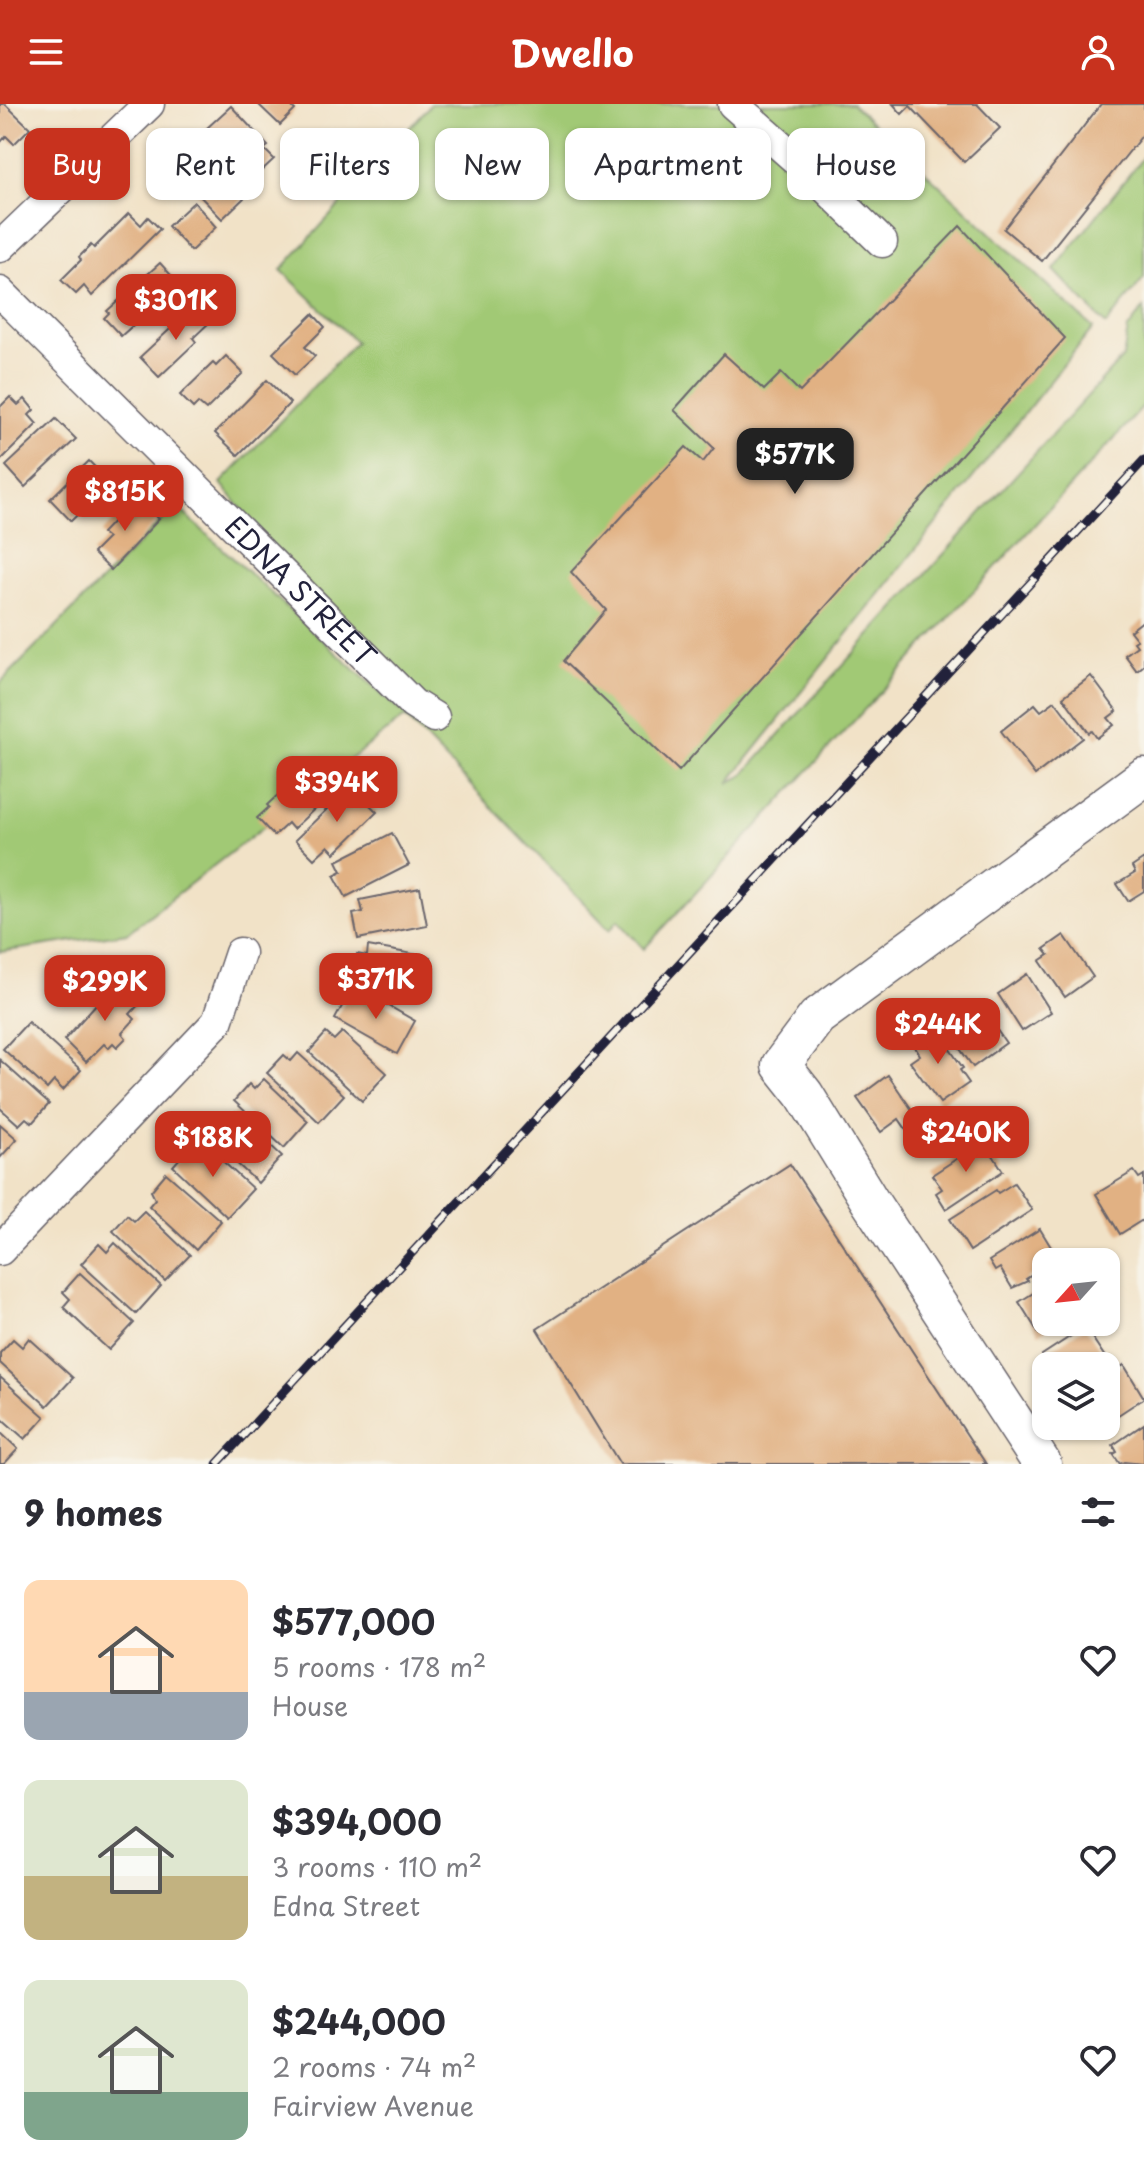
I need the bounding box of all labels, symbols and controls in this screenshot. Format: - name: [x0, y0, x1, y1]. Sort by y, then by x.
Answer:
- text: Dwello: [510, 25, 634, 79]
- icon: menu: [24, 30, 68, 74]
- icon: person: [1076, 30, 1120, 74]
- chip: Buy: [24, 128, 130, 200]
- chip: Rent: [146, 128, 264, 200]
- chip: Filters: [280, 128, 419, 200]
- chip: New: [435, 128, 549, 200]
- chip: Apartment: [565, 128, 771, 200]
- chip: House: [787, 128, 925, 200]
- pin: $301K: [120, 274, 232, 342]
- text: $301K: [134, 280, 218, 319]
- pin: $577K: [739, 428, 851, 496]
- text: $577K: [755, 434, 835, 473]
- pin: $815K: [69, 465, 181, 533]
- text: $815K: [85, 471, 165, 510]
- street label: EDNA STREET: [216, 505, 387, 676]
- pin: $394K: [281, 756, 393, 824]
- text: $394K: [294, 762, 380, 801]
- pin: $371K: [320, 953, 432, 1021]
- pin: $299K: [49, 955, 161, 1023]
- text: $371K: [337, 959, 415, 998]
- text: $299K: [62, 961, 148, 1000]
- pin: $244K: [882, 998, 994, 1066]
- text: $244K: [894, 1004, 982, 1043]
- pin: $240K: [910, 1106, 1022, 1174]
- pin: $188K: [157, 1111, 269, 1179]
- text: $240K: [921, 1112, 1011, 1151]
- text: $188K: [173, 1117, 253, 1156]
- north arrow: [1032, 1248, 1120, 1336]
- map controls: [1032, 1248, 1120, 1440]
- button: layers: [1032, 1352, 1120, 1440]
- text: 9 homes: [24, 1486, 163, 1538]
- icon: filters: [1076, 1490, 1120, 1534]
- text: $577,000: [272, 1595, 435, 1647]
- icon: home: [88, 1612, 184, 1708]
- icon: heart: [1076, 1638, 1120, 1682]
- text: 5 rooms · 178 m²: [272, 1647, 486, 1686]
- text: House: [272, 1686, 348, 1725]
- text: $394,000: [272, 1795, 442, 1847]
- icon: home: [88, 1812, 184, 1908]
- icon: heart: [1076, 1838, 1120, 1882]
- text: 3 rooms · 110 m²: [272, 1847, 482, 1886]
- text: Edna Street: [272, 1886, 420, 1925]
- text: $244,000: [272, 1995, 446, 2047]
- icon: home: [88, 2012, 184, 2108]
- icon: heart: [1076, 2038, 1120, 2082]
- text: 2 rooms · 74 m²: [272, 2047, 476, 2086]
- text: Fairview Avenue: [272, 2086, 474, 2125]

